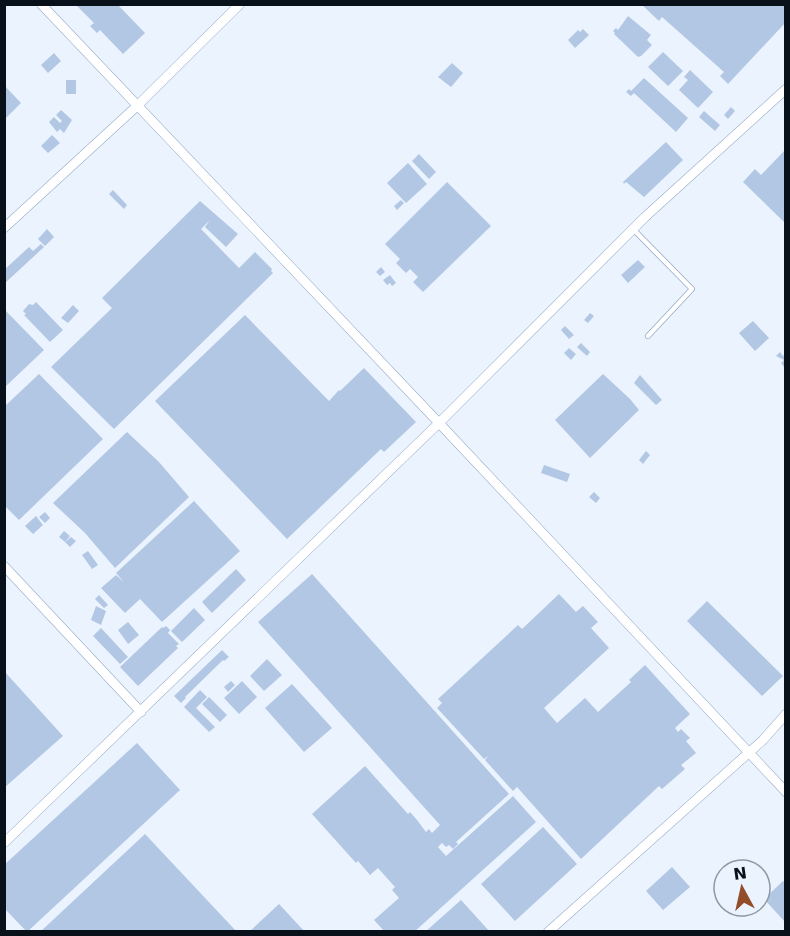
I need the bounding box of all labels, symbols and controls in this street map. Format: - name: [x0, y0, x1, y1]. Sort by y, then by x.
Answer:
- north arrow: [712, 858, 772, 918]
- text: N: [732, 863, 748, 884]

